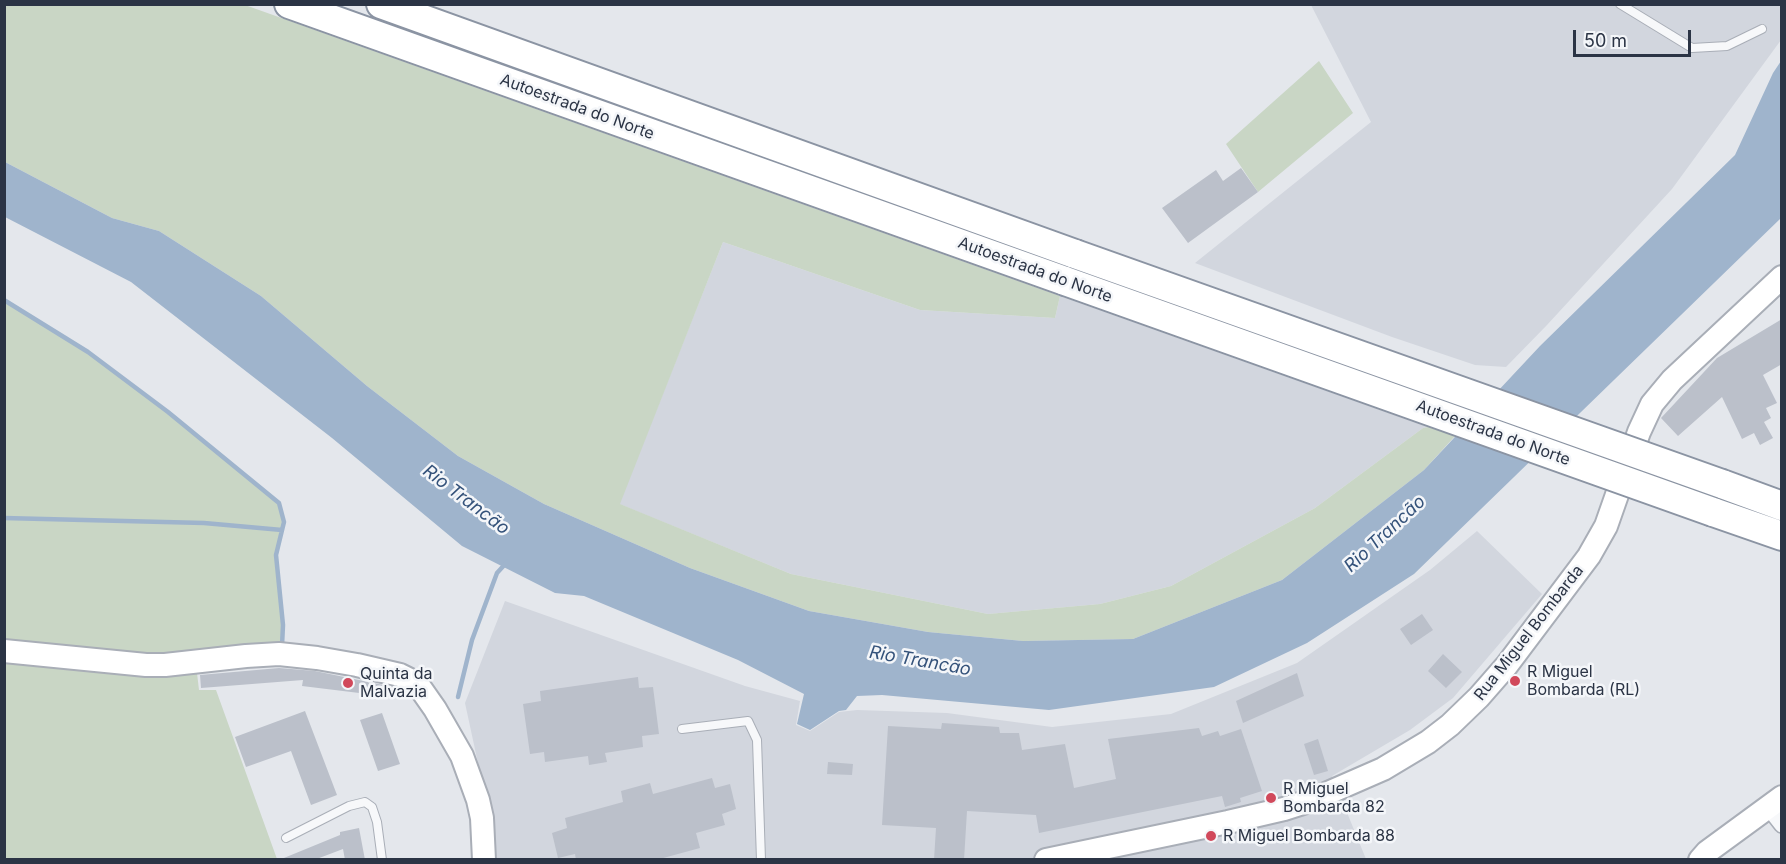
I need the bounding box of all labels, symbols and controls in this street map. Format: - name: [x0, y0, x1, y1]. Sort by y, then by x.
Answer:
- scale bar: [1576, 18, 1694, 56]
- text: 50 m: [1584, 30, 1627, 51]
- street label: Autoestrada do Norte: [497, 70, 657, 144]
- street label: Autoestrada do Norte: [955, 233, 1115, 307]
- street label: Autoestrada do Norte: [1413, 396, 1573, 470]
- water label: Rio Trancão: [418, 460, 514, 540]
- water label: Rio Trancão: [1340, 491, 1430, 577]
- street label: Rua Miguel Bombarda: [1470, 562, 1588, 704]
- water label: Rio Trancão: [867, 641, 973, 681]
- place label: R Miguel Bombarda (RL): [1527, 662, 1640, 700]
- place label: Quinta da Malvazia: [360, 664, 433, 702]
- marker: R Miguel Bombarda (RL): [1508, 674, 1522, 688]
- marker: Quinta da Malvazia: [341, 676, 355, 690]
- place label: R Miguel Bombarda 82: [1283, 779, 1385, 817]
- marker: R Miguel Bombarda 82: [1264, 791, 1278, 805]
- place label: R Miguel Bombarda 88: [1223, 826, 1395, 846]
- marker: R Miguel Bombarda 88: [1204, 829, 1218, 843]

